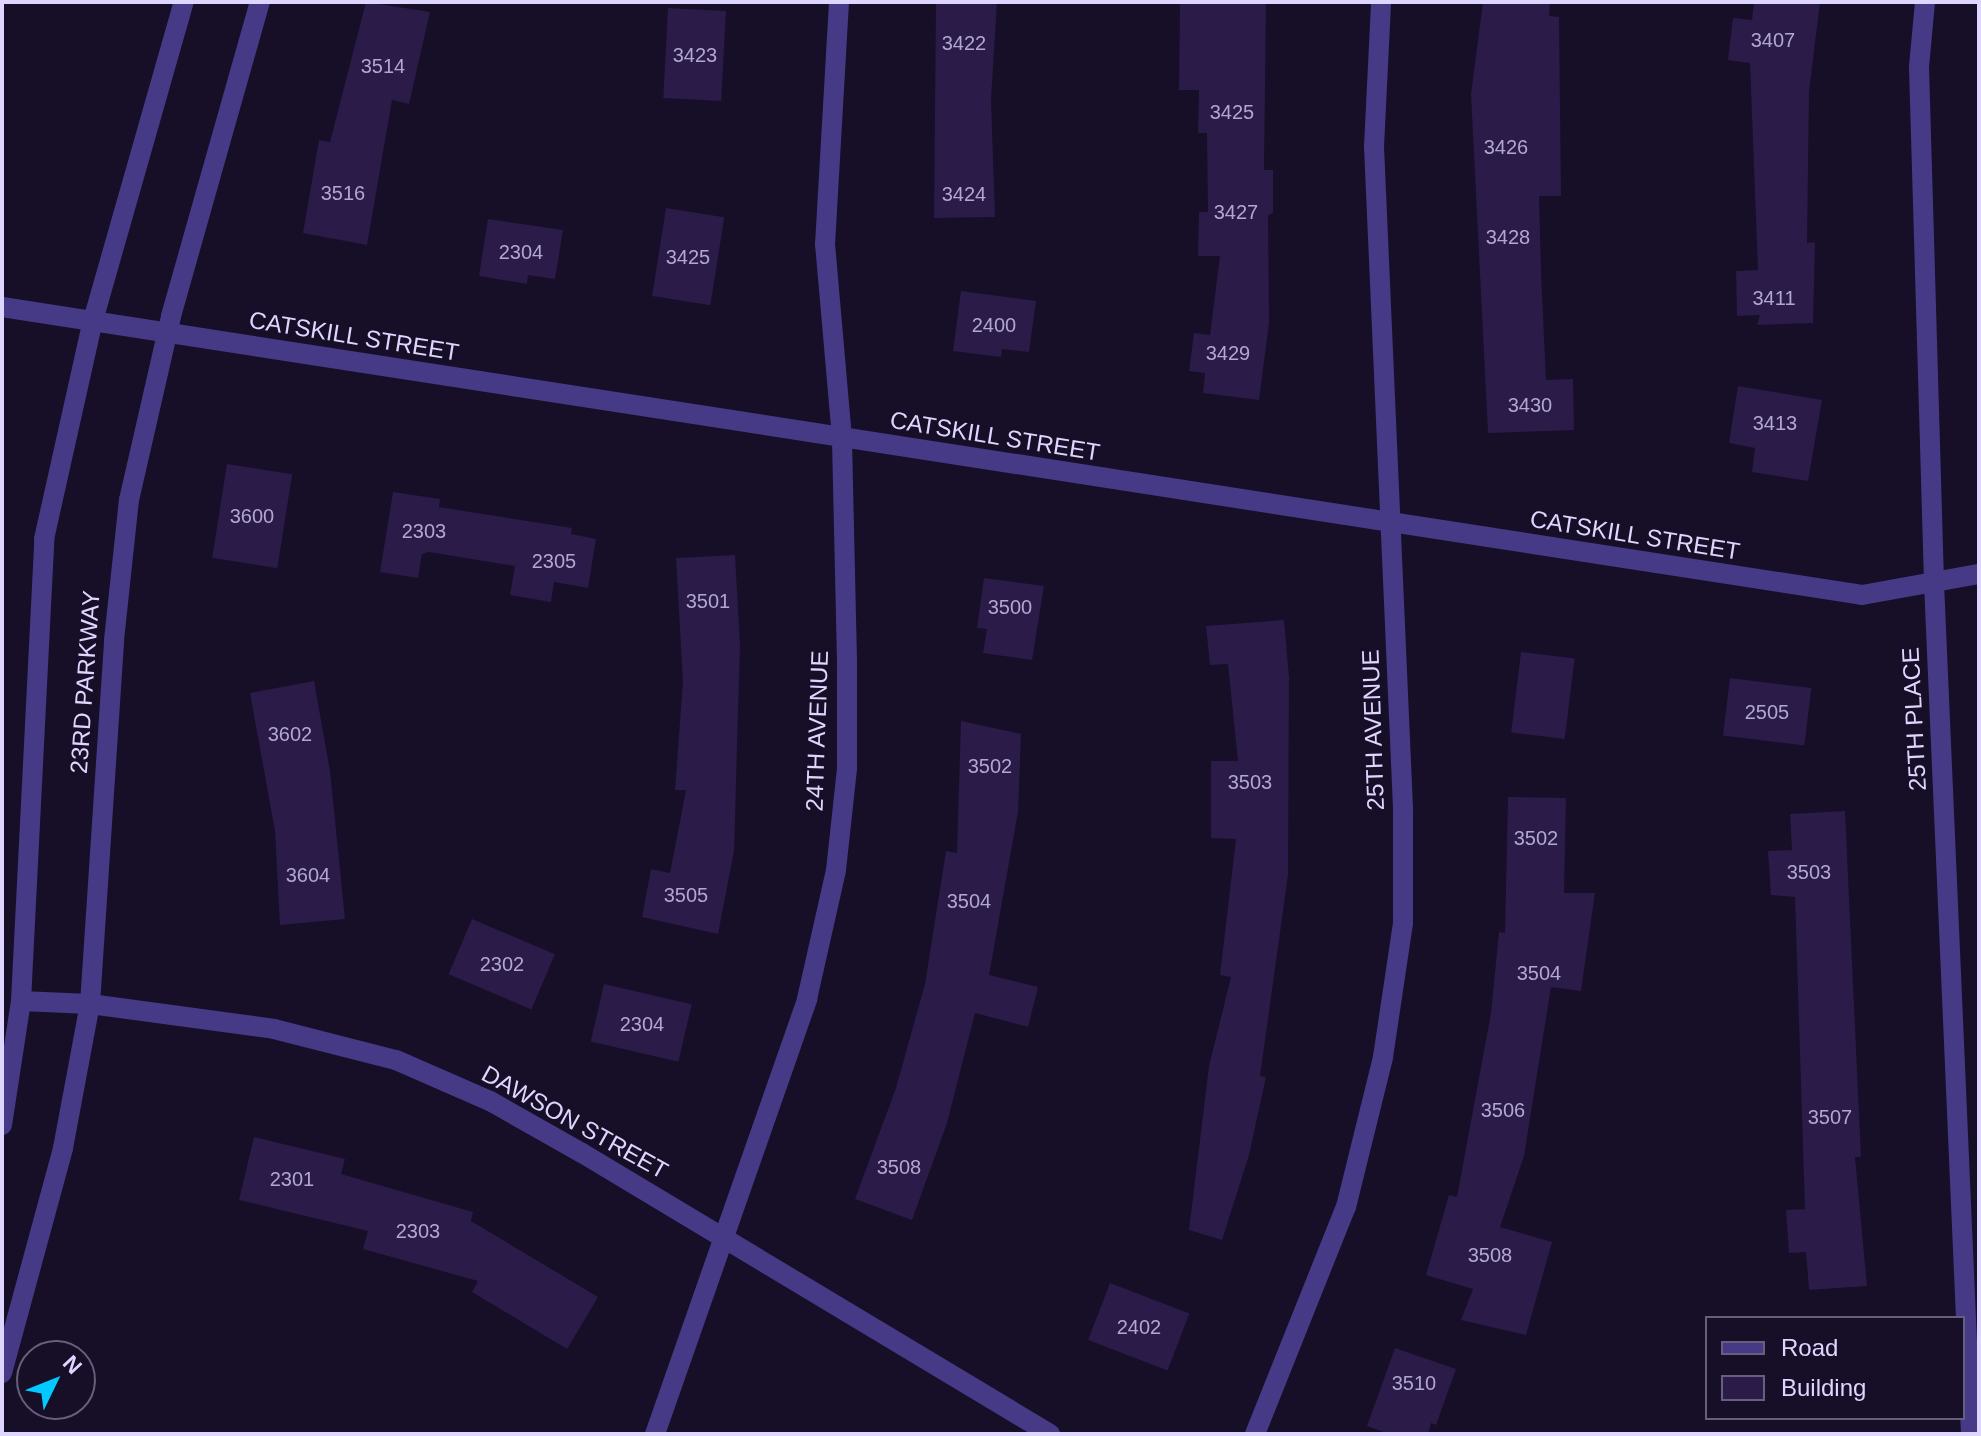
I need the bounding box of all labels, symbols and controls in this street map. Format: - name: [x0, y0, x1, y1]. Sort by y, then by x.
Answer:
- house number: 3407: [1751, 28, 1795, 52]
- house number: 3422: [942, 31, 986, 55]
- house number: 3423: [673, 43, 717, 67]
- house number: 3514: [361, 54, 405, 78]
- house number: 3425: [1210, 100, 1254, 124]
- house number: 3426: [1484, 135, 1528, 159]
- house number: 3516: [321, 181, 365, 205]
- house number: 3424: [942, 182, 986, 206]
- house number: 3427: [1214, 200, 1258, 224]
- house number: 3428: [1486, 225, 1530, 249]
- house number: 2304: [499, 240, 543, 264]
- house number: 3425: [666, 245, 710, 269]
- house number: 3411: [1752, 286, 1796, 310]
- street label: CATSKILL STREET: [247, 305, 461, 367]
- house number: 2400: [972, 313, 1016, 337]
- house number: 3429: [1206, 341, 1250, 365]
- house number: 3430: [1508, 393, 1552, 417]
- street label: CATSKILL STREET: [888, 405, 1102, 467]
- house number: 3413: [1753, 411, 1797, 435]
- house number: 3600: [230, 504, 274, 528]
- street label: CATSKILL STREET: [1528, 504, 1742, 566]
- house number: 2303: [402, 519, 446, 543]
- house number: 2305: [532, 549, 576, 573]
- street label: 23RD PARKWAY: [64, 589, 106, 775]
- house number: 3501: [686, 589, 730, 613]
- house number: 3500: [988, 595, 1032, 619]
- street label: 25TH PLACE: [1896, 646, 1932, 792]
- street label: 25TH AVENUE: [1356, 648, 1390, 812]
- street label: 24TH AVENUE: [800, 649, 834, 813]
- house number: 2505: [1745, 700, 1789, 724]
- house number: 3602: [268, 722, 312, 746]
- house number: 3502: [968, 754, 1012, 778]
- house number: 3503: [1228, 770, 1272, 794]
- house number: 3502: [1514, 826, 1558, 850]
- house number: 3503: [1787, 860, 1831, 884]
- house number: 3604: [286, 863, 330, 887]
- house number: 3505: [664, 883, 708, 907]
- house number: 3504: [947, 889, 991, 913]
- house number: 2302: [480, 952, 524, 976]
- house number: 3504: [1517, 961, 1561, 985]
- house number: 2304: [620, 1012, 664, 1036]
- street label: DAWSON STREET: [477, 1059, 673, 1185]
- house number: 3506: [1481, 1098, 1525, 1122]
- house number: 3507: [1808, 1105, 1852, 1129]
- house number: 3508: [877, 1155, 921, 1179]
- house number: 2301: [270, 1167, 314, 1191]
- house number: 2303: [396, 1219, 440, 1243]
- house number: 3508: [1468, 1243, 1512, 1267]
- house number: 2402: [1117, 1315, 1161, 1339]
- legend: [1705, 1316, 1965, 1420]
- text: Road: [1781, 1334, 1838, 1361]
- north arrow: [16, 1340, 96, 1420]
- text: N: [58, 1350, 87, 1379]
- house number: 3510: [1392, 1371, 1436, 1395]
- text: Building: [1781, 1374, 1866, 1401]

